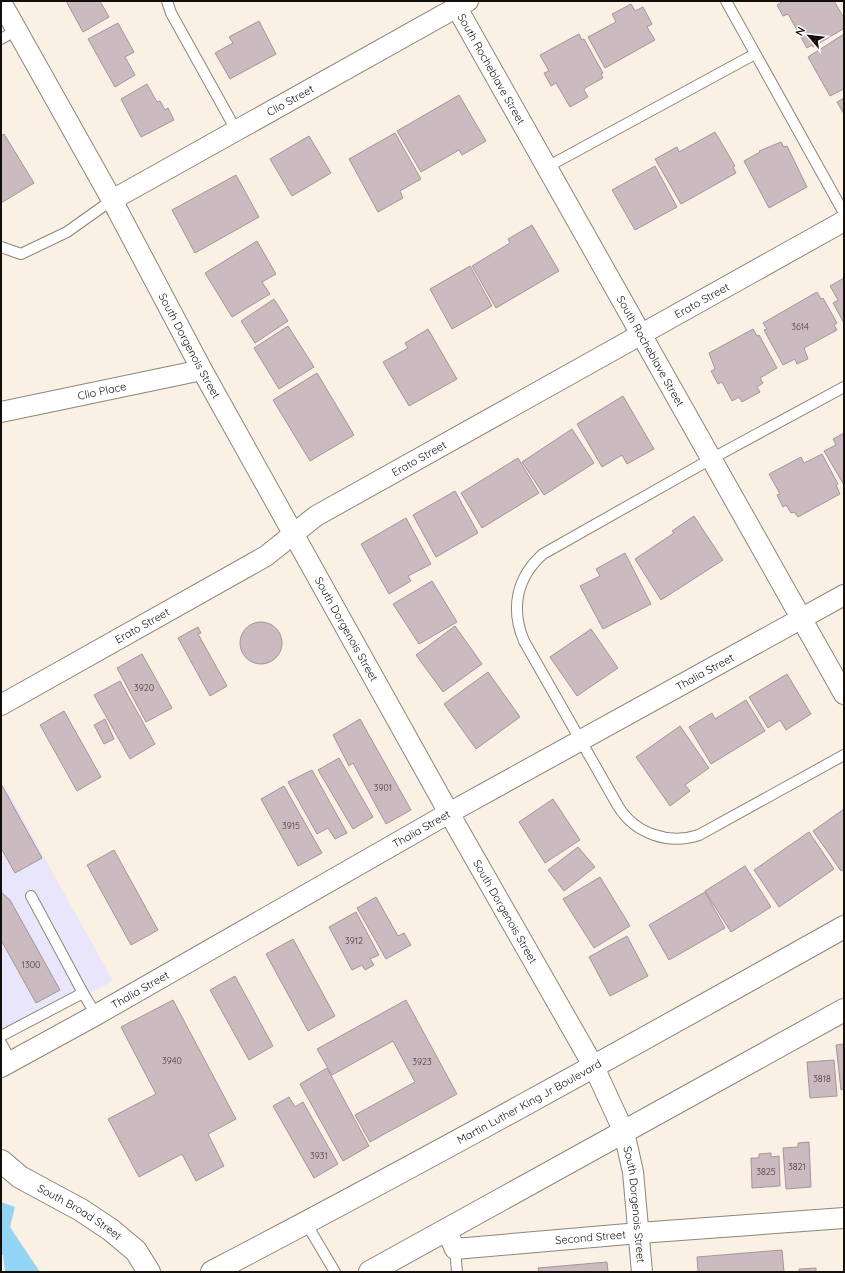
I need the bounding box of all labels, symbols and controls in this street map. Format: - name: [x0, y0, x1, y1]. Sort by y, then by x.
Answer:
- street label: South Rocheblave Street: [455, 11, 528, 127]
- north arrow: [789, 16, 829, 56]
- text: N: [792, 24, 808, 38]
- street label: Clio Street: [264, 82, 316, 119]
- street label: Erato Street: [672, 279, 732, 321]
- street label: South Dorgenois Street: [156, 291, 224, 401]
- street label: South Rocheblave Street: [614, 293, 688, 409]
- house number: 3614: [791, 321, 809, 332]
- street label: Clio Place: [76, 379, 127, 403]
- street label: Erato Street: [389, 437, 449, 479]
- street label: South Dorgenois Street: [312, 574, 381, 684]
- street label: Erato Street: [112, 605, 172, 647]
- street label: Thalia Street: [673, 650, 736, 694]
- house number: 3920: [134, 682, 154, 693]
- house number: 3901: [374, 782, 392, 793]
- street label: Thalia Street: [390, 807, 453, 851]
- house number: 3915: [282, 820, 300, 831]
- street label: South Dorgenois Street: [470, 857, 541, 966]
- house number: 3912: [345, 935, 363, 946]
- house number: 1300: [22, 959, 40, 970]
- street label: Thalia Street: [109, 968, 172, 1012]
- house number: 3940: [162, 1055, 182, 1066]
- house number: 3923: [412, 1056, 432, 1067]
- street label: Martin Luther King Jr Boulevard: [455, 1057, 604, 1147]
- house number: 3818: [813, 1073, 831, 1084]
- street label: South Dorgenois Street: [620, 1145, 648, 1264]
- house number: 3931: [310, 1150, 328, 1161]
- house number: 3821: [788, 1161, 806, 1172]
- house number: 3825: [756, 1166, 776, 1177]
- street label: South Broad Street: [35, 1181, 125, 1243]
- street label: Second Street: [555, 1227, 627, 1247]

